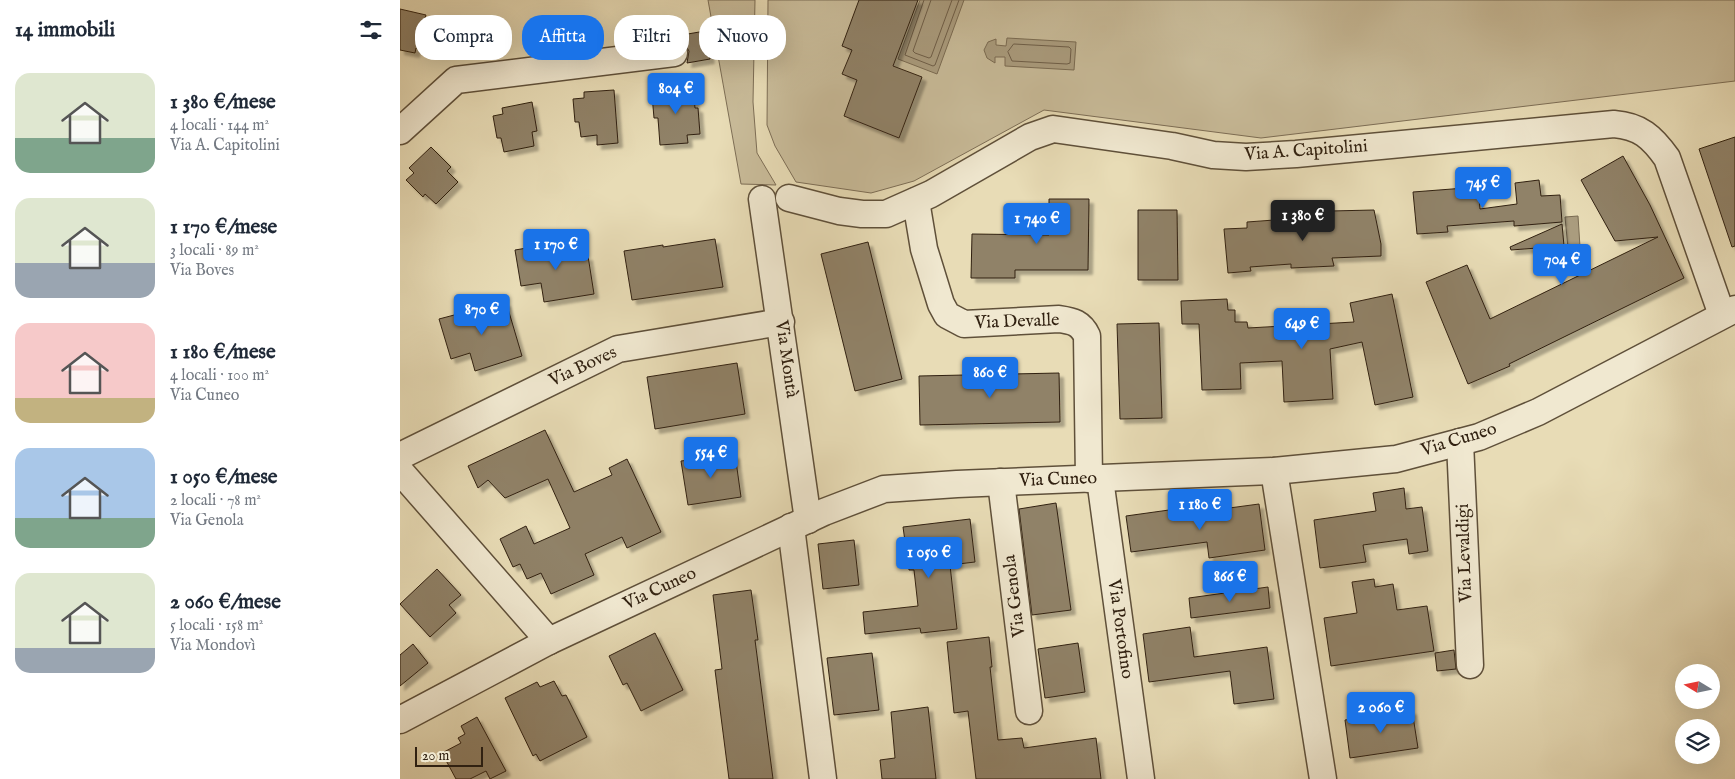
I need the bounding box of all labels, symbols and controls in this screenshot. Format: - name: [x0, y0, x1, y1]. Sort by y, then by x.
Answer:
- chip: Compra: [415, 15, 512, 60]
- chip: Affitta: [522, 15, 604, 60]
- chip: Filtri: [614, 15, 689, 60]
- chip: Nuovo: [699, 15, 786, 60]
- icon: filters: [357, 16, 385, 44]
- text: 14 immobili: [15, 17, 115, 44]
- pin: 804 €: [641, 72, 711, 115]
- text: 804 €: [659, 79, 693, 99]
- text: 1 380 €/mese: [170, 89, 276, 116]
- icon: home: [55, 93, 115, 153]
- text: 4 locali · 144 m²: [170, 116, 269, 136]
- street label: Via A. Capitolini: [1243, 135, 1369, 167]
- text: Via A. Capitolini: [170, 136, 280, 156]
- pin: 745 €: [1448, 166, 1518, 209]
- text: 745 €: [1466, 173, 1500, 193]
- pin: 1 380 €: [1257, 200, 1349, 242]
- pin: 1 740 €: [991, 202, 1083, 245]
- text: 1 380 €: [1282, 206, 1324, 226]
- text: 1 740 €: [1014, 209, 1060, 229]
- text: 1 170 €/mese: [170, 214, 277, 241]
- icon: home: [55, 218, 115, 278]
- pin: 1 170 €: [510, 228, 602, 271]
- text: 1 170 €: [534, 235, 578, 255]
- text: 3 locali · 89 m²: [170, 241, 259, 261]
- pin: 704 €: [1527, 244, 1597, 286]
- text: 704 €: [1544, 250, 1580, 270]
- text: Via Boves: [170, 261, 234, 281]
- pin: 870 €: [447, 294, 517, 336]
- text: 870 €: [465, 300, 499, 320]
- pin: 649 €: [1267, 308, 1337, 350]
- street label: Via Devalle: [973, 309, 1060, 335]
- text: 649 €: [1285, 314, 1319, 334]
- street label: Via Montà: [769, 318, 803, 400]
- text: 1 180 €/mese: [170, 339, 276, 366]
- street label: Via Boves: [545, 341, 621, 393]
- icon: home: [55, 343, 115, 403]
- pin: 860 €: [955, 356, 1025, 399]
- text: 860 €: [973, 363, 1007, 383]
- text: 4 locali · 100 m²: [170, 366, 269, 386]
- text: Via Cuneo: [170, 386, 239, 406]
- street label: Via Cuneo: [1417, 418, 1500, 463]
- pin: 554 €: [676, 436, 746, 479]
- text: 554 €: [695, 443, 727, 463]
- text: 1 050 €/mese: [170, 464, 277, 491]
- street label: Via Cuneo: [1018, 467, 1098, 493]
- icon: home: [55, 468, 115, 528]
- pin: 1 180 €: [1154, 488, 1246, 531]
- text: 2 locali · 78 m²: [170, 491, 261, 511]
- text: 1 180 €: [1179, 495, 1221, 515]
- street label: Via Levaldigi: [1452, 503, 1478, 604]
- text: Via Genola: [170, 511, 244, 531]
- pin: 1 050 €: [883, 536, 975, 579]
- text: 1 050 €: [907, 543, 951, 563]
- street label: Via Genola: [999, 553, 1032, 639]
- pin: 866 €: [1195, 560, 1265, 603]
- street label: Via Cuneo: [619, 562, 700, 616]
- text: 866 €: [1214, 567, 1246, 587]
- street label: Via Portofino: [1101, 577, 1138, 681]
- text: 2 060 €/mese: [170, 589, 281, 616]
- icon: home: [55, 593, 115, 653]
- text: 5 locali · 158 m²: [170, 616, 264, 636]
- text: Via Mondovì: [170, 636, 256, 656]
- north arrow: [1675, 664, 1720, 709]
- map controls: [1675, 664, 1720, 764]
- pin: 2 060 €: [1335, 692, 1427, 734]
- text: 2 060 €: [1358, 698, 1404, 718]
- button: layers: [1675, 719, 1720, 764]
- scale bar: [415, 744, 482, 767]
- text: 20 m: [422, 747, 449, 765]

